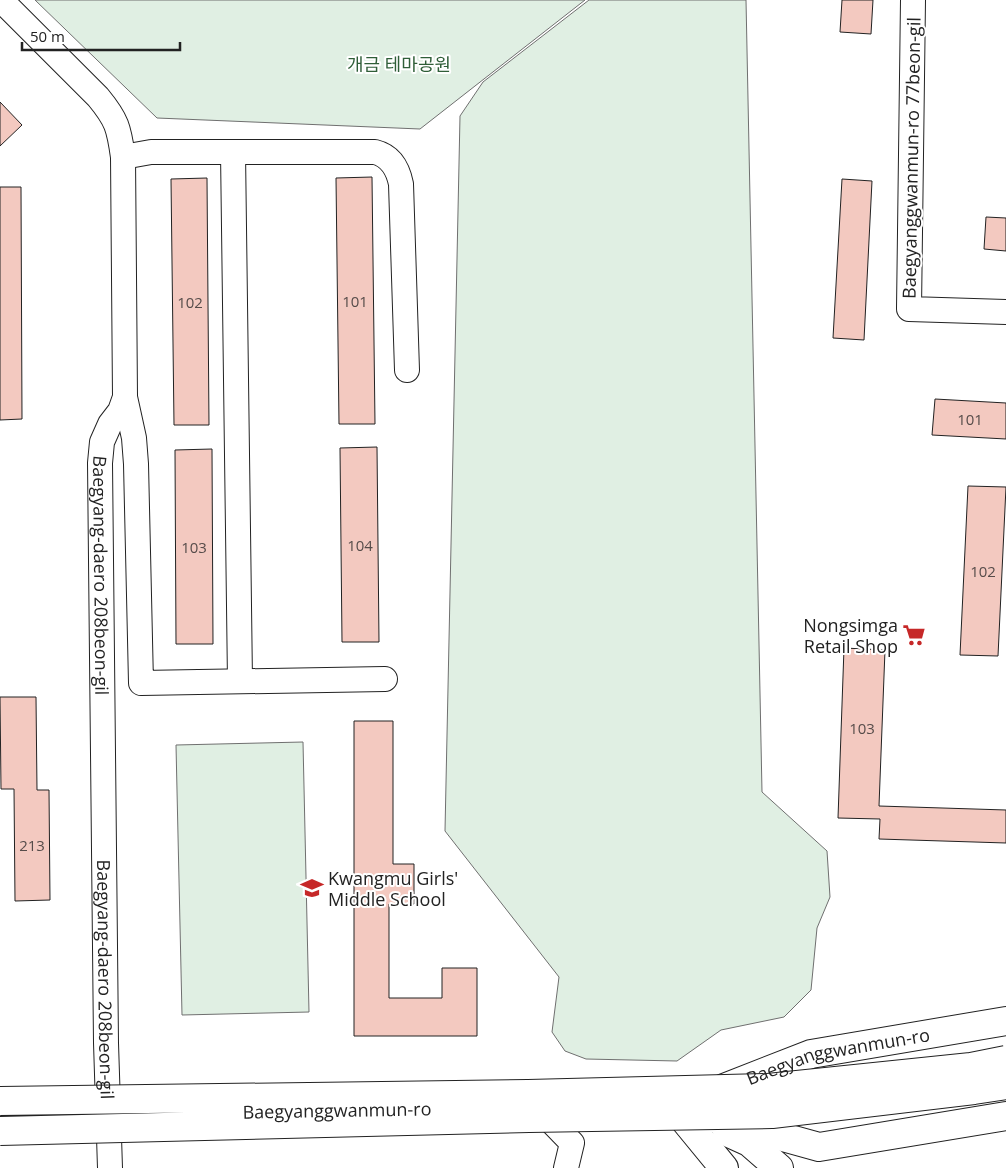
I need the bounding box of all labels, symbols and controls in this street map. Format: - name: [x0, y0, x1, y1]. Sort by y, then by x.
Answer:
- street label: Baegyanggwanmun-ro 77beon-gil: [897, 17, 925, 299]
- scale bar: [22, 20, 180, 52]
- text: 50 m: [30, 26, 65, 46]
- park label: 개금 테마공원: [347, 52, 451, 76]
- house number: 101: [342, 291, 368, 311]
- house number: 102: [177, 292, 203, 312]
- house number: 101: [957, 409, 983, 429]
- street label: Baegyang-daero 208beon-gil: [88, 454, 114, 695]
- house number: 104: [347, 535, 373, 555]
- house number: 103: [181, 537, 207, 557]
- house number: 102: [970, 561, 996, 581]
- place label: Nongsimga Retail Shop: [803, 613, 898, 658]
- supermarket icon: Nongsimga Retail Shop: [901, 622, 927, 648]
- house number: 103: [849, 718, 875, 738]
- house number: 213: [19, 835, 45, 855]
- street label: Baegyang-daero 208beon-gil: [92, 859, 120, 1100]
- place label: Kwangmu Girls' Middle School: [328, 866, 458, 911]
- school or university icon: Kwangmu Girls' Middle School: [299, 875, 325, 901]
- street label: Baegyanggwanmun-ro: [742, 1022, 931, 1090]
- street label: Baegyanggwanmun-ro: [242, 1096, 432, 1124]

